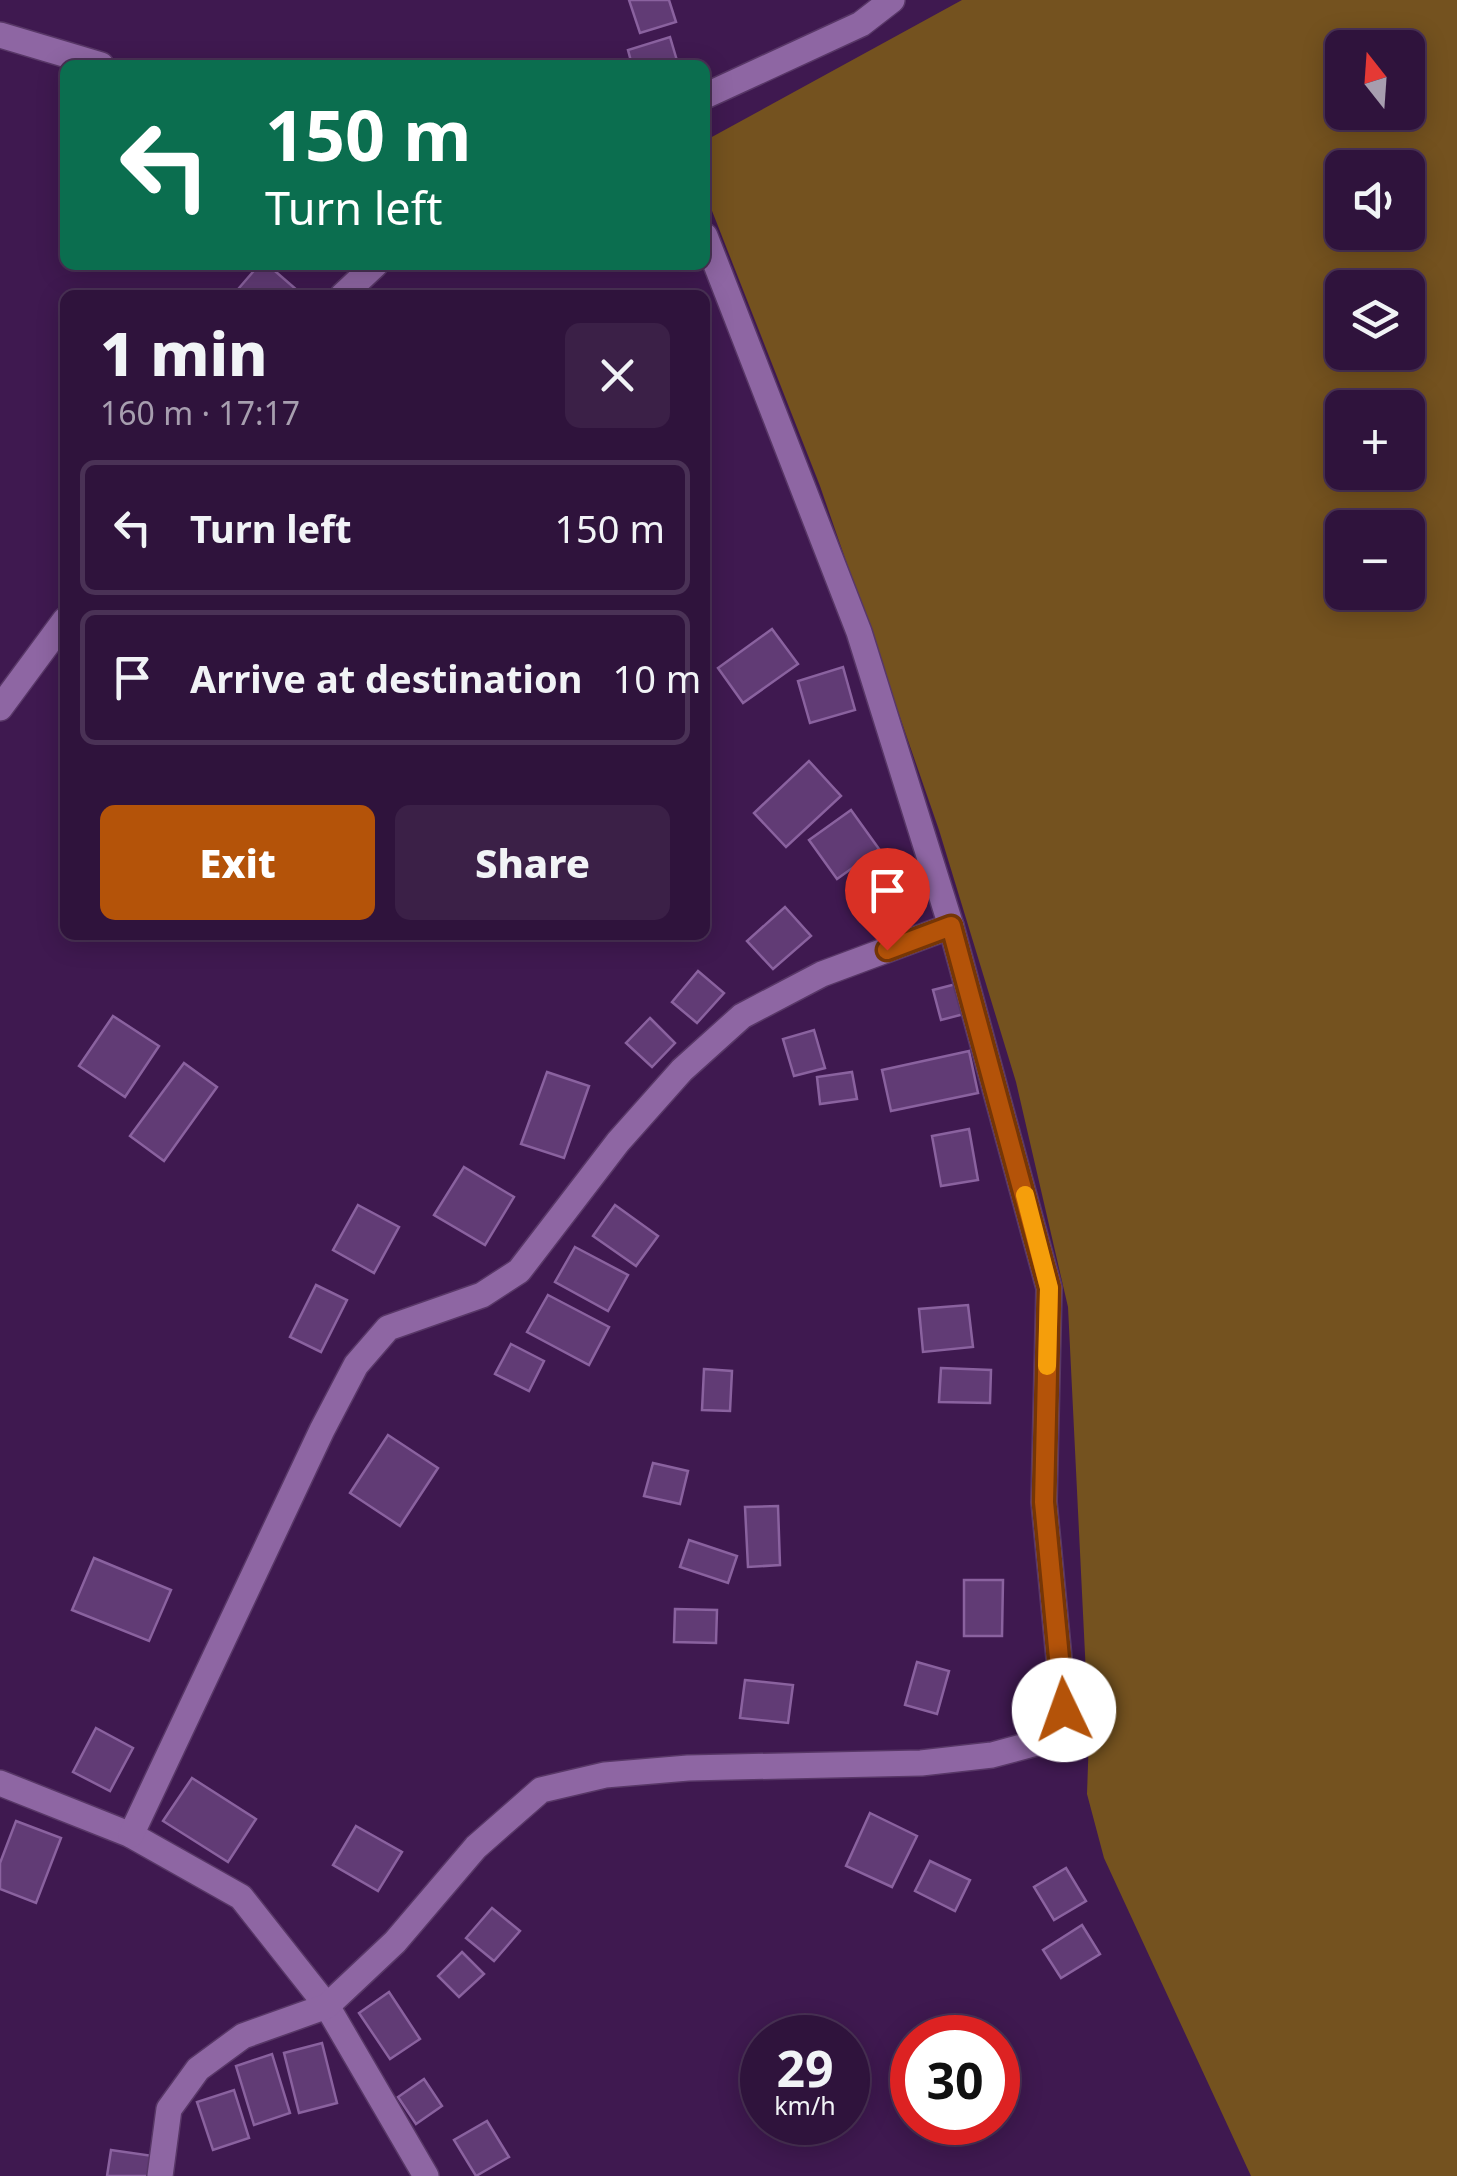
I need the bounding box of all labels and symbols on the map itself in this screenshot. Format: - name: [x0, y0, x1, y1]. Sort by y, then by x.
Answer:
- north arrow: [1325, 30, 1425, 130]
- pin: [845, 848, 930, 951]
- position arrow: [1012, 1658, 1116, 1762]
- speed limit sign: 30: [890, 2015, 1020, 2145]

